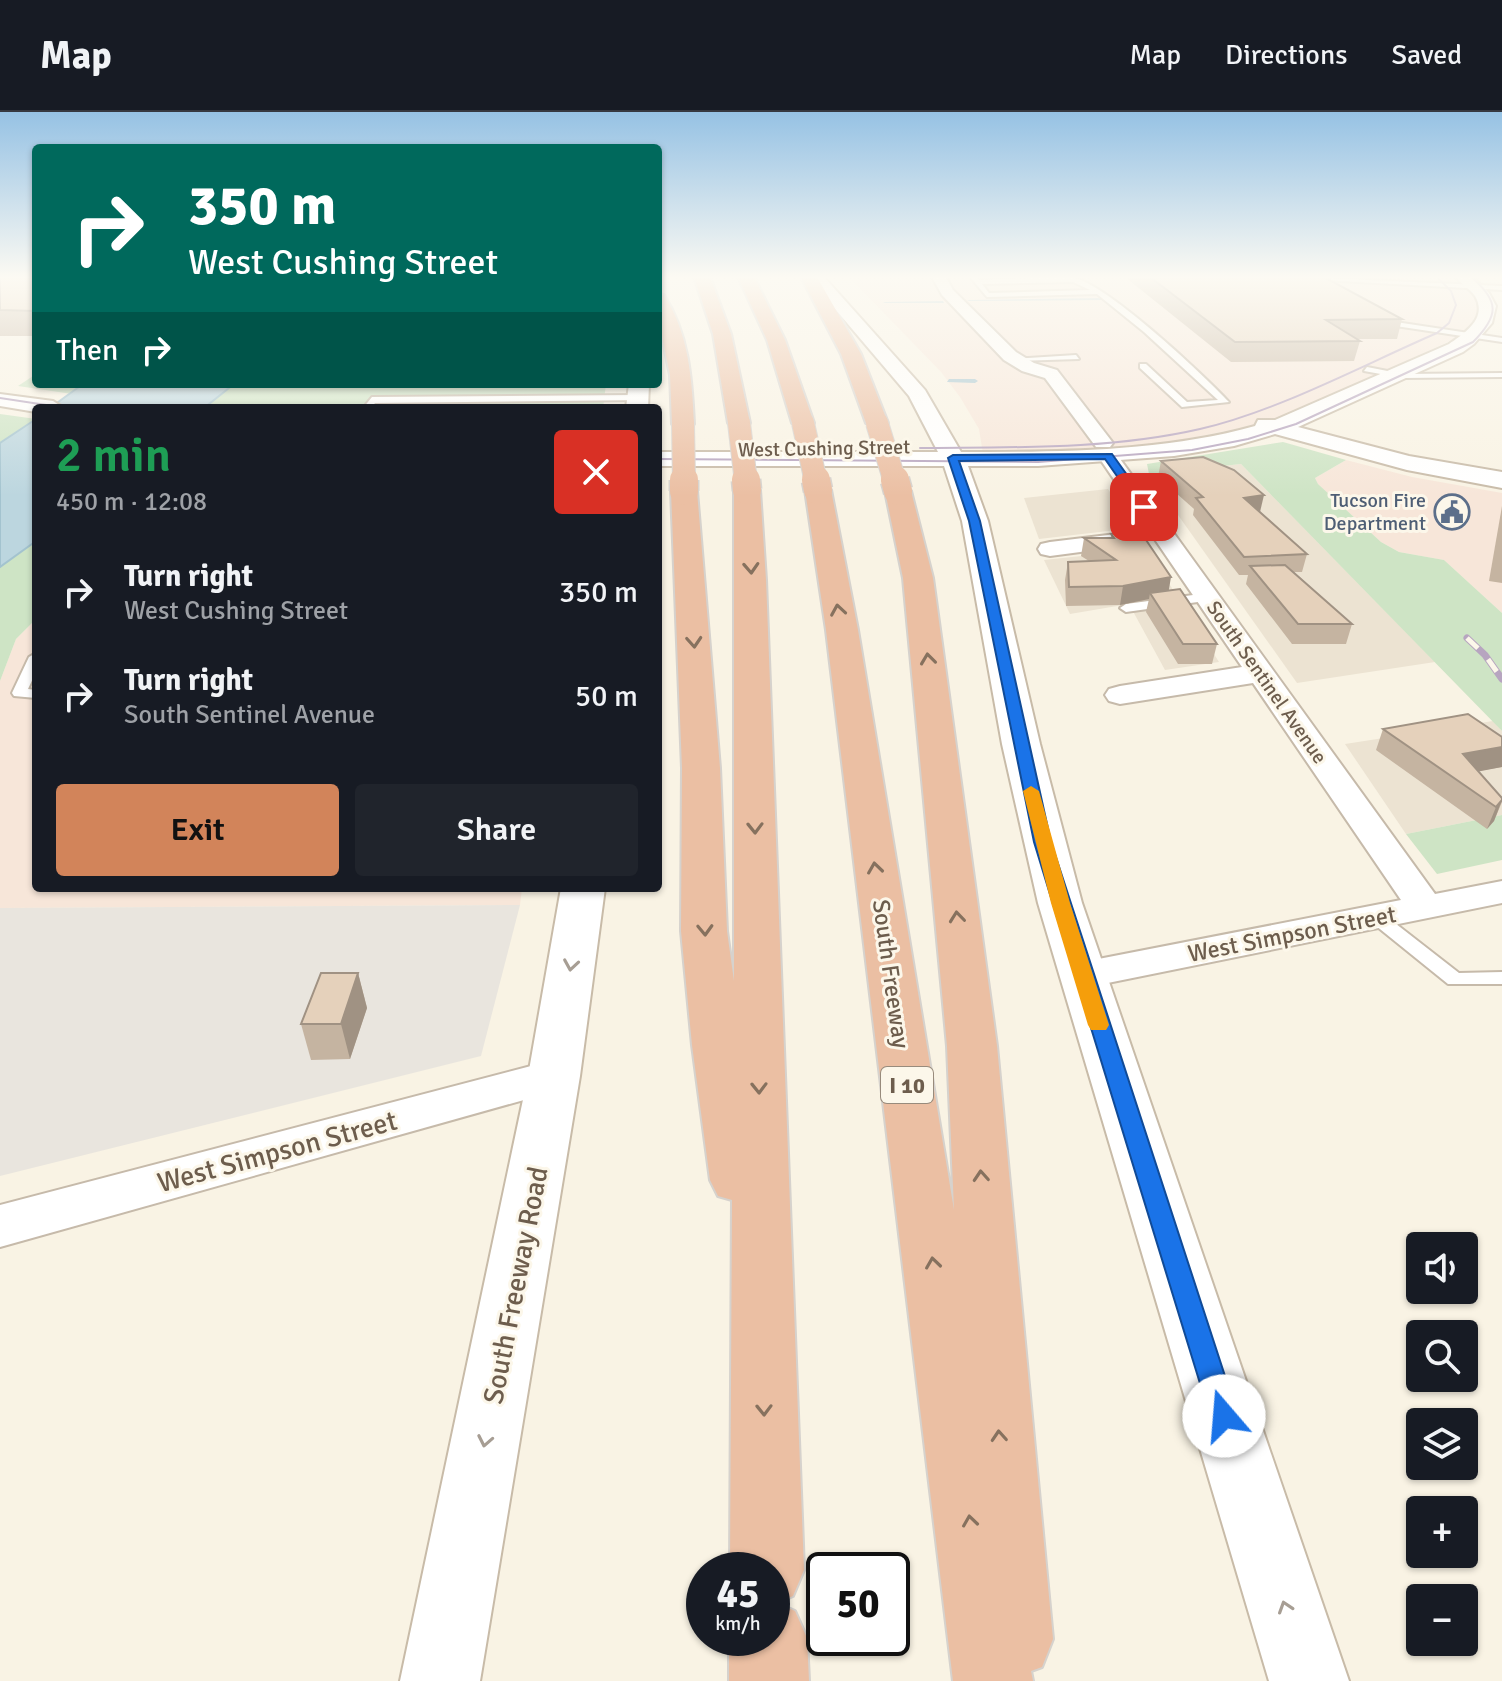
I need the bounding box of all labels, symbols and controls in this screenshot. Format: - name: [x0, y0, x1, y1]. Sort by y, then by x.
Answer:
- text: Map: [40, 32, 112, 79]
- text: Map: [1129, 38, 1181, 72]
- text: Directions: [1225, 38, 1347, 72]
- text: Saved: [1391, 38, 1462, 72]
- text: 350 m: [188, 171, 336, 240]
- icon: right: [56, 176, 160, 280]
- text: West Cushing Street: [188, 240, 498, 285]
- icon: right: [134, 328, 178, 372]
- text: Then: [56, 332, 118, 369]
- text: 2 min: [56, 426, 171, 485]
- button: close: [554, 430, 638, 514]
- street label: West Cushing Street: [738, 434, 910, 463]
- pin: [1110, 473, 1178, 541]
- icon: arrive: [1122, 485, 1166, 529]
- text: 450 m · 12:08: [56, 486, 207, 518]
- place label: Tucson Fire Department: [1324, 488, 1426, 536]
- public building icon: Tucson Fire Department: [1433, 493, 1471, 531]
- text: Turn right: [124, 558, 253, 595]
- one-way arrow: [742, 562, 759, 575]
- icon: right: [56, 570, 100, 614]
- text: 350 m: [559, 574, 638, 611]
- text: West Cushing Street: [124, 595, 348, 627]
- street label: South Sentinel Avenue: [1201, 596, 1332, 769]
- one-way arrow: [831, 603, 848, 617]
- one-way arrow: [685, 636, 702, 649]
- one-way arrow: [920, 652, 937, 666]
- text: Turn right: [124, 662, 253, 699]
- icon: right: [56, 674, 100, 718]
- text: 50 m: [575, 678, 638, 715]
- text: South Sentinel Avenue: [124, 699, 375, 731]
- button: Exit: [56, 784, 339, 876]
- button: Share: [355, 784, 638, 876]
- one-way arrow: [747, 822, 764, 835]
- one-way arrow: [867, 861, 884, 874]
- street label: South Freeway: [866, 898, 916, 1050]
- street label: West Simpson Street: [1185, 899, 1399, 969]
- one-way arrow: [949, 910, 966, 923]
- one-way arrow: [696, 924, 713, 937]
- one-way arrow: [563, 958, 580, 972]
- road number: I 10: [881, 1067, 933, 1103]
- one-way arrow: [750, 1082, 768, 1095]
- street label: West Simpson Street: [154, 1104, 401, 1200]
- street label: South Freeway Road: [476, 1164, 556, 1407]
- one-way arrow: [973, 1169, 990, 1182]
- map controls: [1406, 1232, 1478, 1656]
- button: sound: [1406, 1232, 1478, 1304]
- one-way arrow: [925, 1257, 942, 1270]
- button: search: [1406, 1320, 1478, 1392]
- position arrow: [1182, 1374, 1266, 1458]
- one-way arrow: [755, 1404, 773, 1417]
- button: layers: [1406, 1408, 1478, 1480]
- one-way arrow: [991, 1429, 1008, 1442]
- one-way arrow: [478, 1435, 495, 1448]
- button: +: [1406, 1496, 1478, 1568]
- one-way arrow: [962, 1514, 979, 1528]
- speed limit sign: 50: [806, 1552, 910, 1656]
- text: 45: [716, 1569, 760, 1619]
- button: −: [1406, 1584, 1478, 1656]
- one-way arrow: [1279, 1600, 1295, 1614]
- text: km/h: [715, 1611, 761, 1636]

